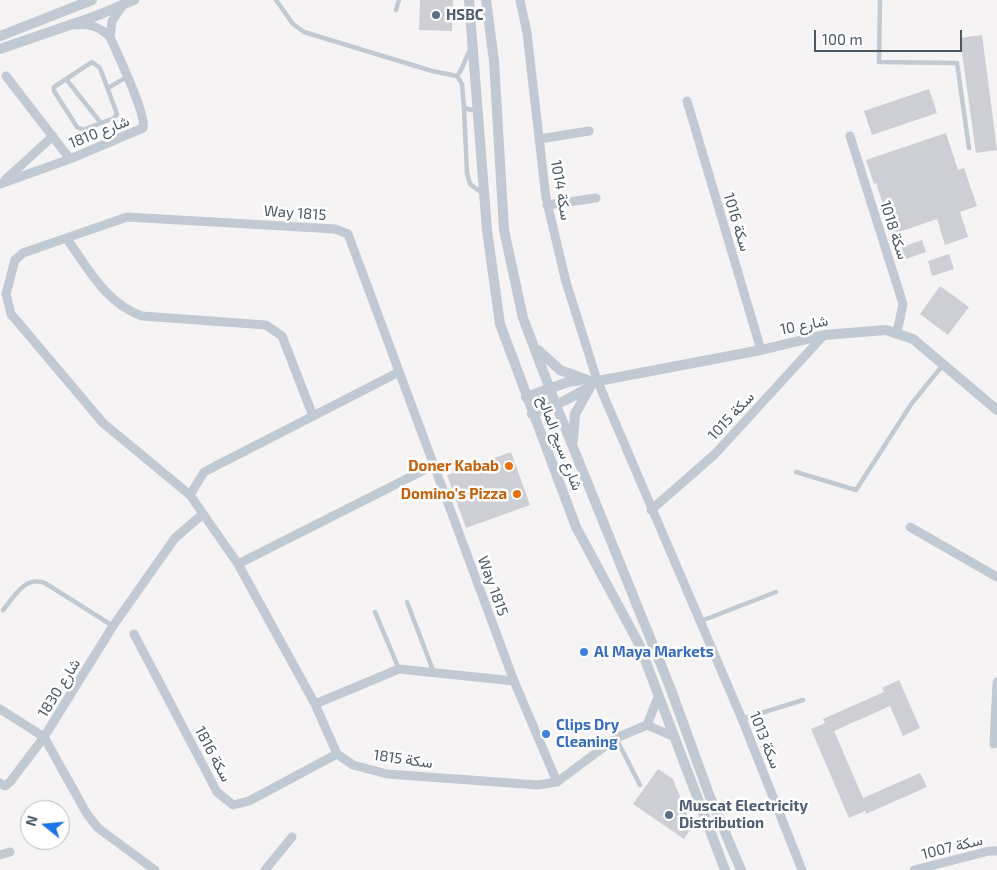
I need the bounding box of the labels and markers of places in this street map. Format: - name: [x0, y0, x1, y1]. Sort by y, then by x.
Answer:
- place label: HSBC: [446, 6, 484, 24]
- marker: HSBC: [430, 9, 442, 21]
- place label: Doner Kabab: [408, 457, 499, 475]
- marker: Doner Kabab: [503, 460, 515, 472]
- place label: Domino's Pizza: [401, 485, 507, 503]
- marker: Domino's Pizza: [511, 488, 523, 500]
- place label: Al Maya Markets: [594, 643, 714, 661]
- marker: Al Maya Markets: [578, 646, 590, 658]
- place label: Clips Dry Cleaning: [556, 716, 619, 751]
- marker: Clips Dry Cleaning: [540, 728, 552, 740]
- place label: Muscat Electricity Distribution: [679, 797, 808, 832]
- marker: Muscat Electricity Distribution: [663, 809, 675, 821]

